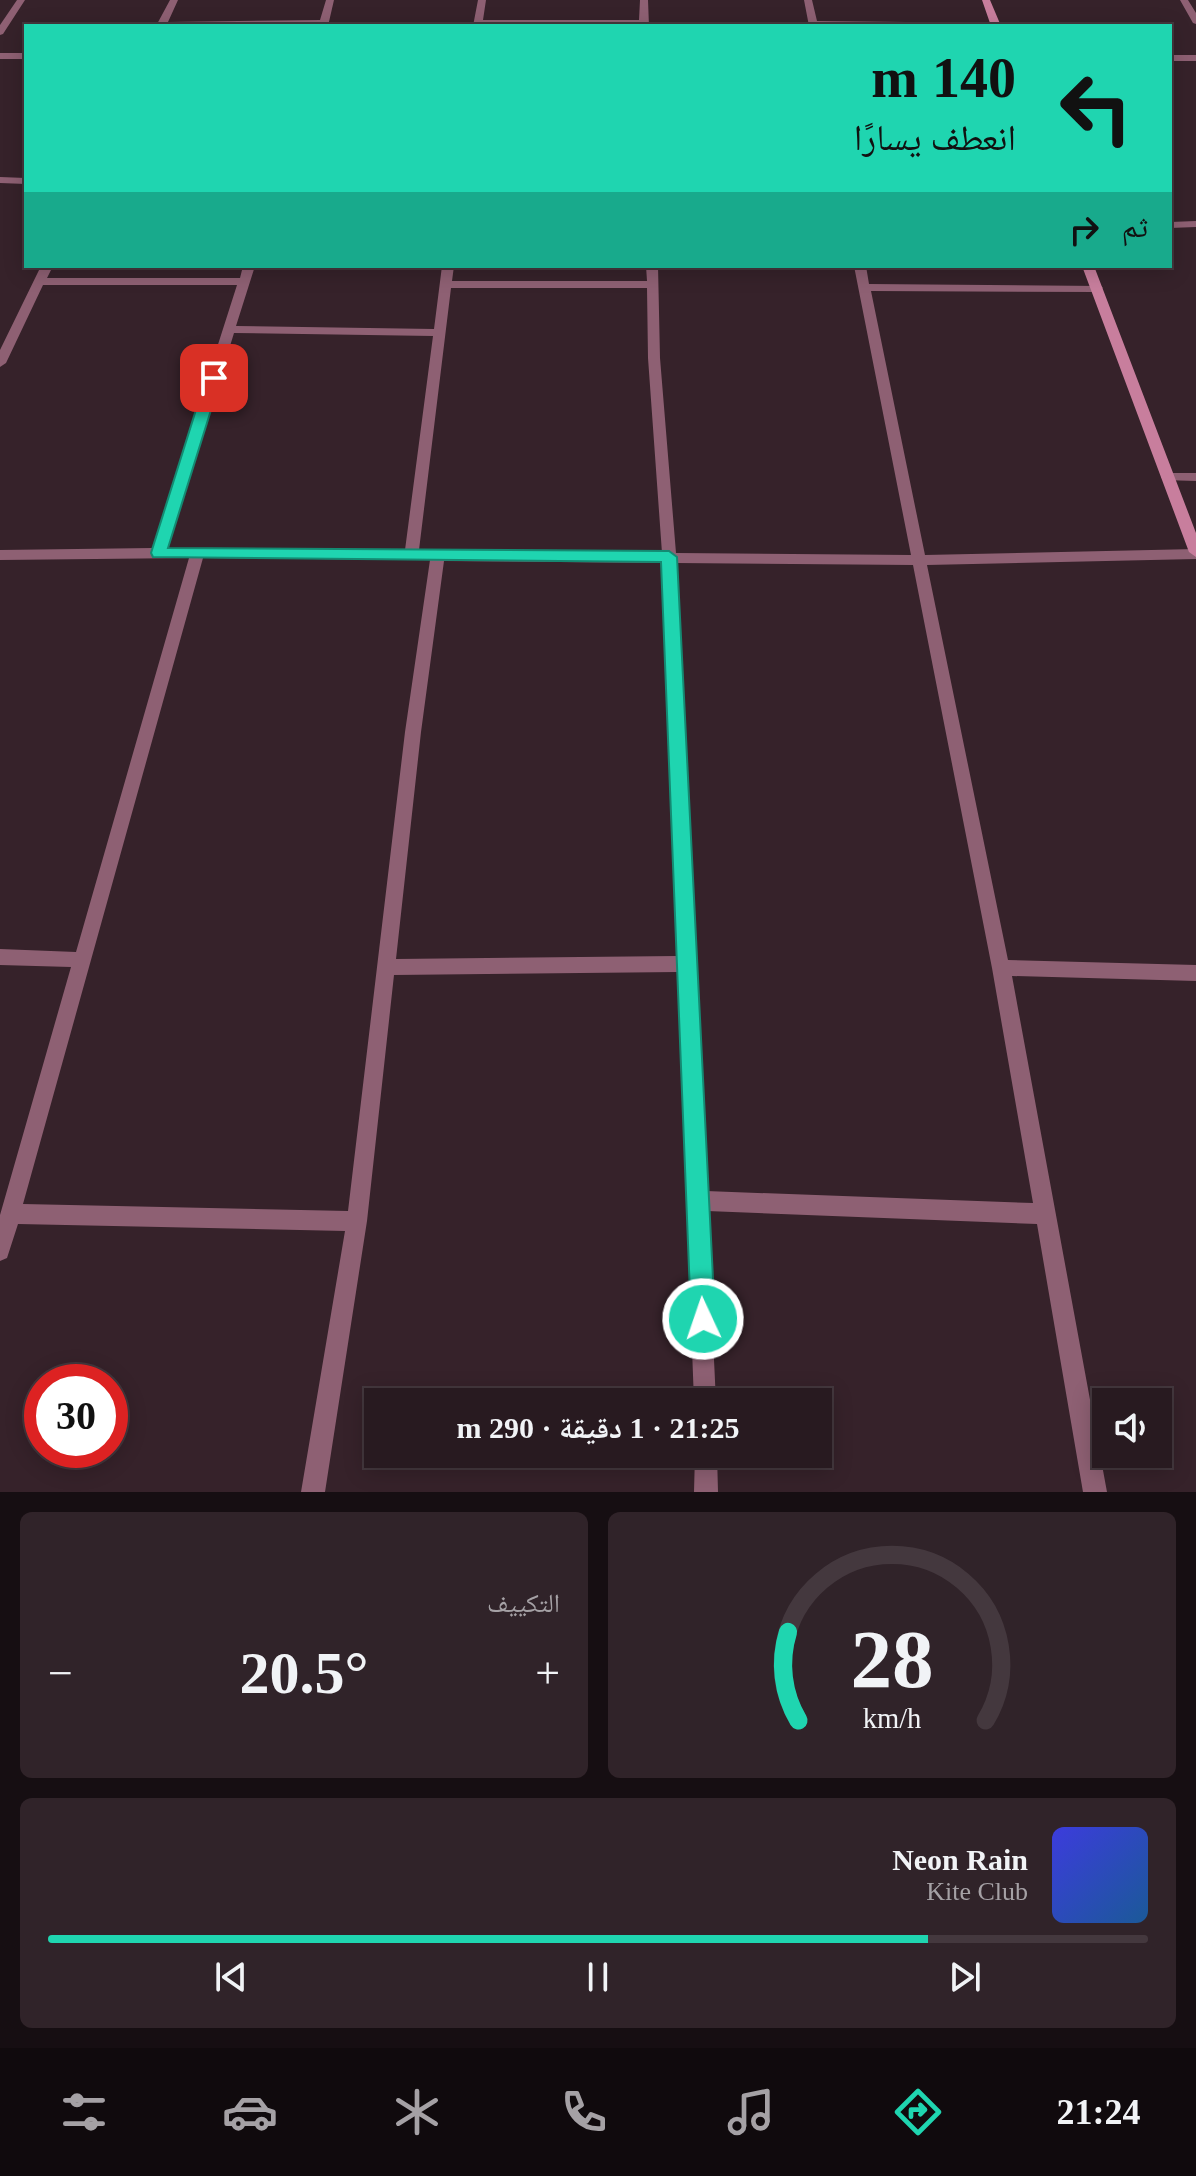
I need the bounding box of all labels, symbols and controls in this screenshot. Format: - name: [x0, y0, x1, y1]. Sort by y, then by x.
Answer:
- text: 140 m: [871, 47, 1016, 109]
- icon: left: [1044, 56, 1148, 160]
- text: انعطف يسارًا: [854, 118, 1016, 158]
- icon: right: [1062, 208, 1106, 252]
- text: ثم: [1122, 210, 1148, 243]
- pin: [180, 344, 248, 412]
- icon: arrive: [192, 356, 236, 400]
- position arrow: [661, 1277, 745, 1361]
- speed limit sign: 30: [24, 1364, 128, 1468]
- map controls: [1092, 1388, 1172, 1468]
- button: sound: [1092, 1388, 1172, 1468]
- text: 21:25 · 1 دقيقة · 290 m: [456, 1411, 740, 1444]
- text: التكييف: [487, 1589, 560, 1618]
- text: 28: [850, 1613, 934, 1705]
- text: 20.5°: [240, 1640, 369, 1706]
- text: −: [48, 1649, 73, 1698]
- text: +: [535, 1649, 560, 1698]
- text: km/h: [863, 1703, 921, 1734]
- text: Neon Rain: [892, 1843, 1028, 1876]
- text: Kite Club: [926, 1877, 1028, 1906]
- icon: previous: [209, 1955, 253, 1999]
- icon: pause: [576, 1955, 620, 1999]
- icon: next: [943, 1955, 987, 1999]
- icon: filters: [56, 2084, 112, 2140]
- icon: car: [222, 2084, 278, 2140]
- icon: climate: [389, 2084, 445, 2140]
- icon: phone: [556, 2084, 612, 2140]
- icon: music: [723, 2084, 779, 2140]
- icon: directions: [890, 2084, 946, 2140]
- text: 21:24: [1057, 2092, 1141, 2132]

